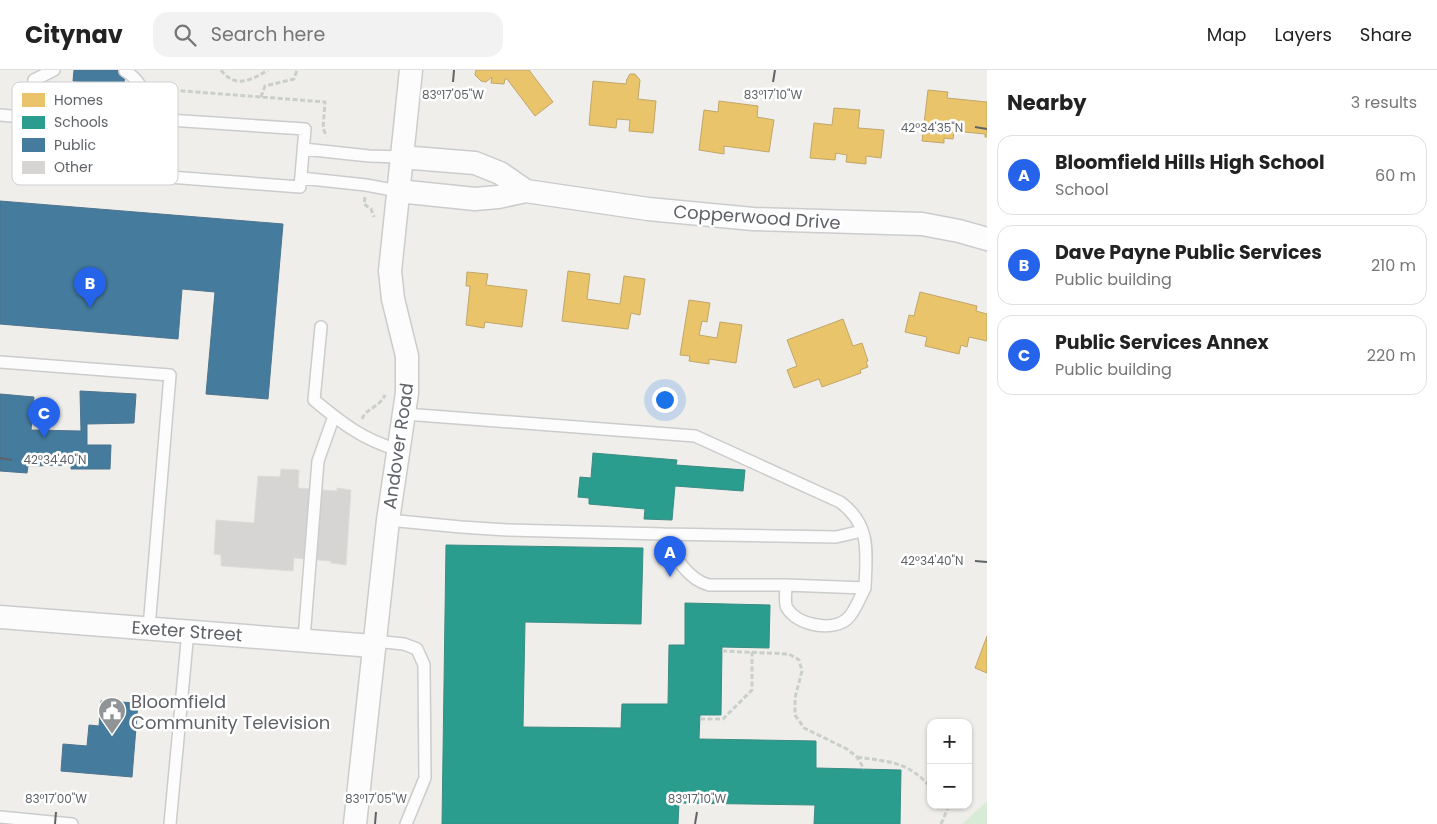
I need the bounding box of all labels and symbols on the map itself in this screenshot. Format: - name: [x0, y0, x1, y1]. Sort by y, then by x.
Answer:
- legend: [12, 82, 178, 185]
- text: 83°17'05"W: [422, 86, 484, 103]
- text: 83°17'10"W: [744, 86, 803, 103]
- text: Homes: [54, 90, 103, 110]
- text: Schools: [54, 112, 108, 132]
- text: 42°34'35"N: [901, 119, 963, 136]
- text: Public: [54, 135, 96, 155]
- text: Other: [54, 157, 93, 177]
- street label: Copperwood Drive: [673, 199, 841, 235]
- pin: B: [74, 267, 106, 308]
- street label: Andover Road: [377, 381, 419, 511]
- your location: [652, 387, 678, 413]
- pin: C: [28, 397, 60, 438]
- text: 42°34'40"N: [24, 451, 86, 468]
- pin: A: [654, 536, 686, 577]
- text: 42°34'40"N: [901, 552, 963, 569]
- street label: Exeter Street: [131, 615, 243, 647]
- place label: Bloomfield Community Television: [131, 689, 330, 735]
- public building icon: Bloomfield Community Television: [97, 696, 127, 735]
- text: 83°17'00"W: [25, 790, 87, 807]
- text: 83°17'05"W: [345, 790, 407, 807]
- text: 83°17'10"W: [668, 790, 727, 807]

